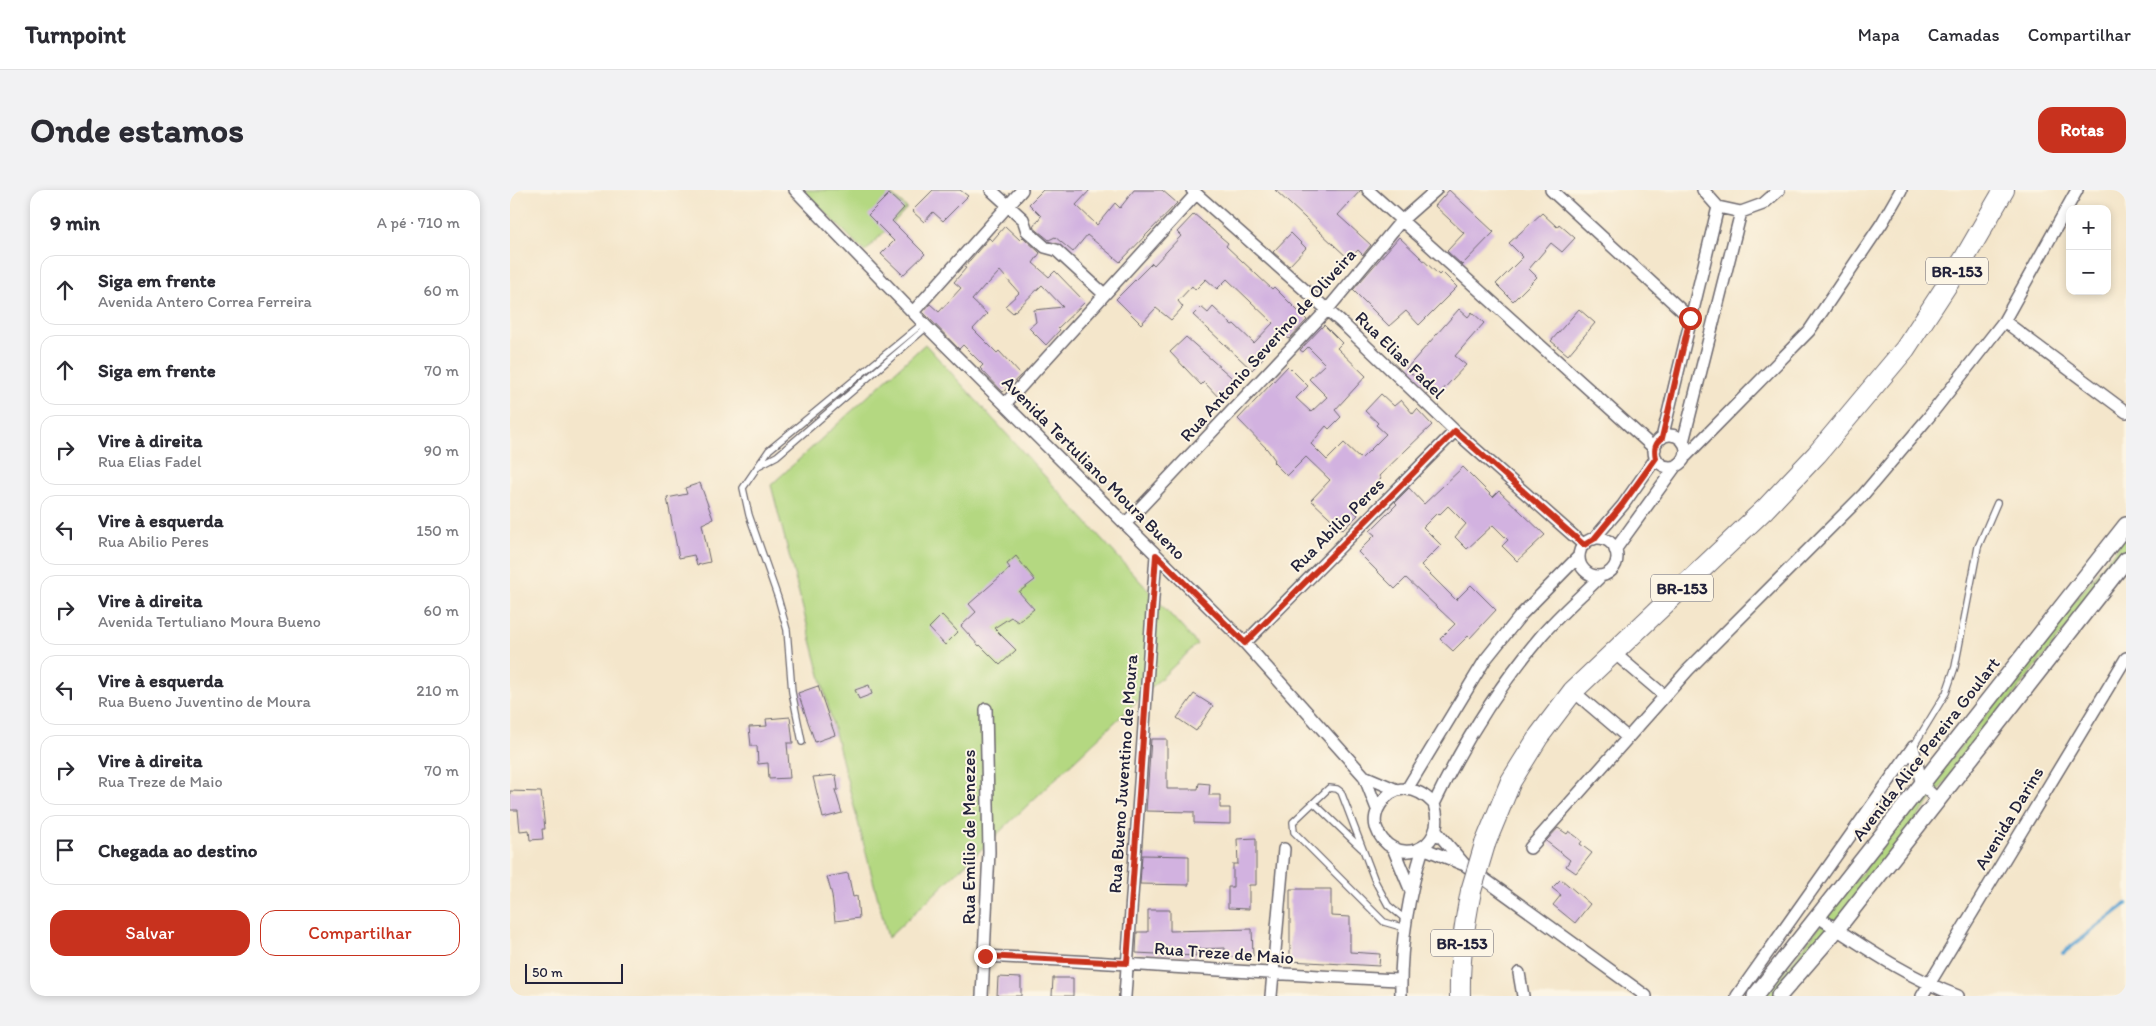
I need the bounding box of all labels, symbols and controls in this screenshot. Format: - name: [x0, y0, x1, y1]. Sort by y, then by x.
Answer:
- text: Turnpoint: [25, 20, 126, 49]
- text: Mapa: [1858, 24, 1900, 46]
- text: Camadas: [1928, 24, 2000, 46]
- text: Compartilhar: [2028, 24, 2131, 46]
- button: Rotas: [2038, 107, 2126, 153]
- text: Onde estamos: [30, 109, 244, 151]
- map controls: [2066, 205, 2111, 295]
- button: +: [2066, 205, 2111, 250]
- text: 9 min: [50, 210, 100, 235]
- text: A pé · 710 m: [377, 213, 460, 232]
- street label: Rua Antonio Severino de Oliveira: [1175, 244, 1361, 446]
- button: −: [2066, 250, 2111, 295]
- road number: BR-153: [1926, 258, 1988, 284]
- text: Siga em frente: [98, 269, 216, 292]
- icon: ahead: [51, 276, 79, 304]
- text: 60 m: [424, 281, 459, 300]
- text: Avenida Antero Correa Ferreira: [98, 292, 312, 311]
- street label: Rua Elias Fadel: [1350, 307, 1450, 403]
- route start: [1679, 307, 1702, 330]
- icon: ahead: [51, 356, 79, 384]
- text: Siga em frente: [98, 359, 216, 382]
- text: 70 m: [424, 361, 459, 380]
- street label: Avenida Tertuliano Moura Bueno: [998, 372, 1190, 564]
- text: Vire à direita: [98, 429, 203, 452]
- icon: right: [51, 436, 79, 464]
- text: 90 m: [424, 441, 459, 460]
- text: Rua Elias Fadel: [98, 452, 202, 471]
- street label: Rua Abilio Peres: [1285, 473, 1389, 577]
- text: Vire à esquerda: [98, 509, 224, 532]
- icon: left: [51, 516, 79, 544]
- text: 150 m: [416, 521, 459, 540]
- text: Rua Abilio Peres: [98, 532, 209, 551]
- road number: BR-153: [1651, 574, 1713, 602]
- text: Vire à direita: [98, 589, 203, 612]
- icon: right: [51, 596, 79, 624]
- text: 60 m: [424, 601, 459, 620]
- text: Avenida Tertuliano Moura Bueno: [98, 612, 321, 631]
- street label: Rua Bueno Juventino de Moura: [1104, 653, 1142, 894]
- street label: Avenida Alice Pereira Goulart: [1847, 653, 2005, 845]
- text: Vire à esquerda: [98, 669, 224, 692]
- icon: left: [51, 676, 79, 704]
- text: 210 m: [416, 681, 459, 700]
- text: Rua Bueno Juventino de Moura: [98, 692, 311, 711]
- text: Vire à direita: [98, 749, 203, 772]
- street label: Rua Emílio de Menezes: [958, 749, 980, 925]
- icon: right: [51, 756, 79, 784]
- text: 70 m: [424, 761, 459, 780]
- street label: Avenida Darins: [1970, 762, 2048, 874]
- text: Rua Treze de Maio: [98, 772, 223, 791]
- icon: arrive: [51, 836, 79, 864]
- text: Chegada ao destino: [98, 839, 257, 862]
- button: Salvar: [50, 910, 250, 956]
- button: Compartilhar: [260, 910, 460, 956]
- road number: BR-153: [1431, 930, 1493, 956]
- street label: Rua Treze de Maio: [1153, 937, 1295, 969]
- route end: [974, 945, 997, 968]
- scale bar: [525, 961, 622, 984]
- text: 50 m: [532, 964, 563, 981]

